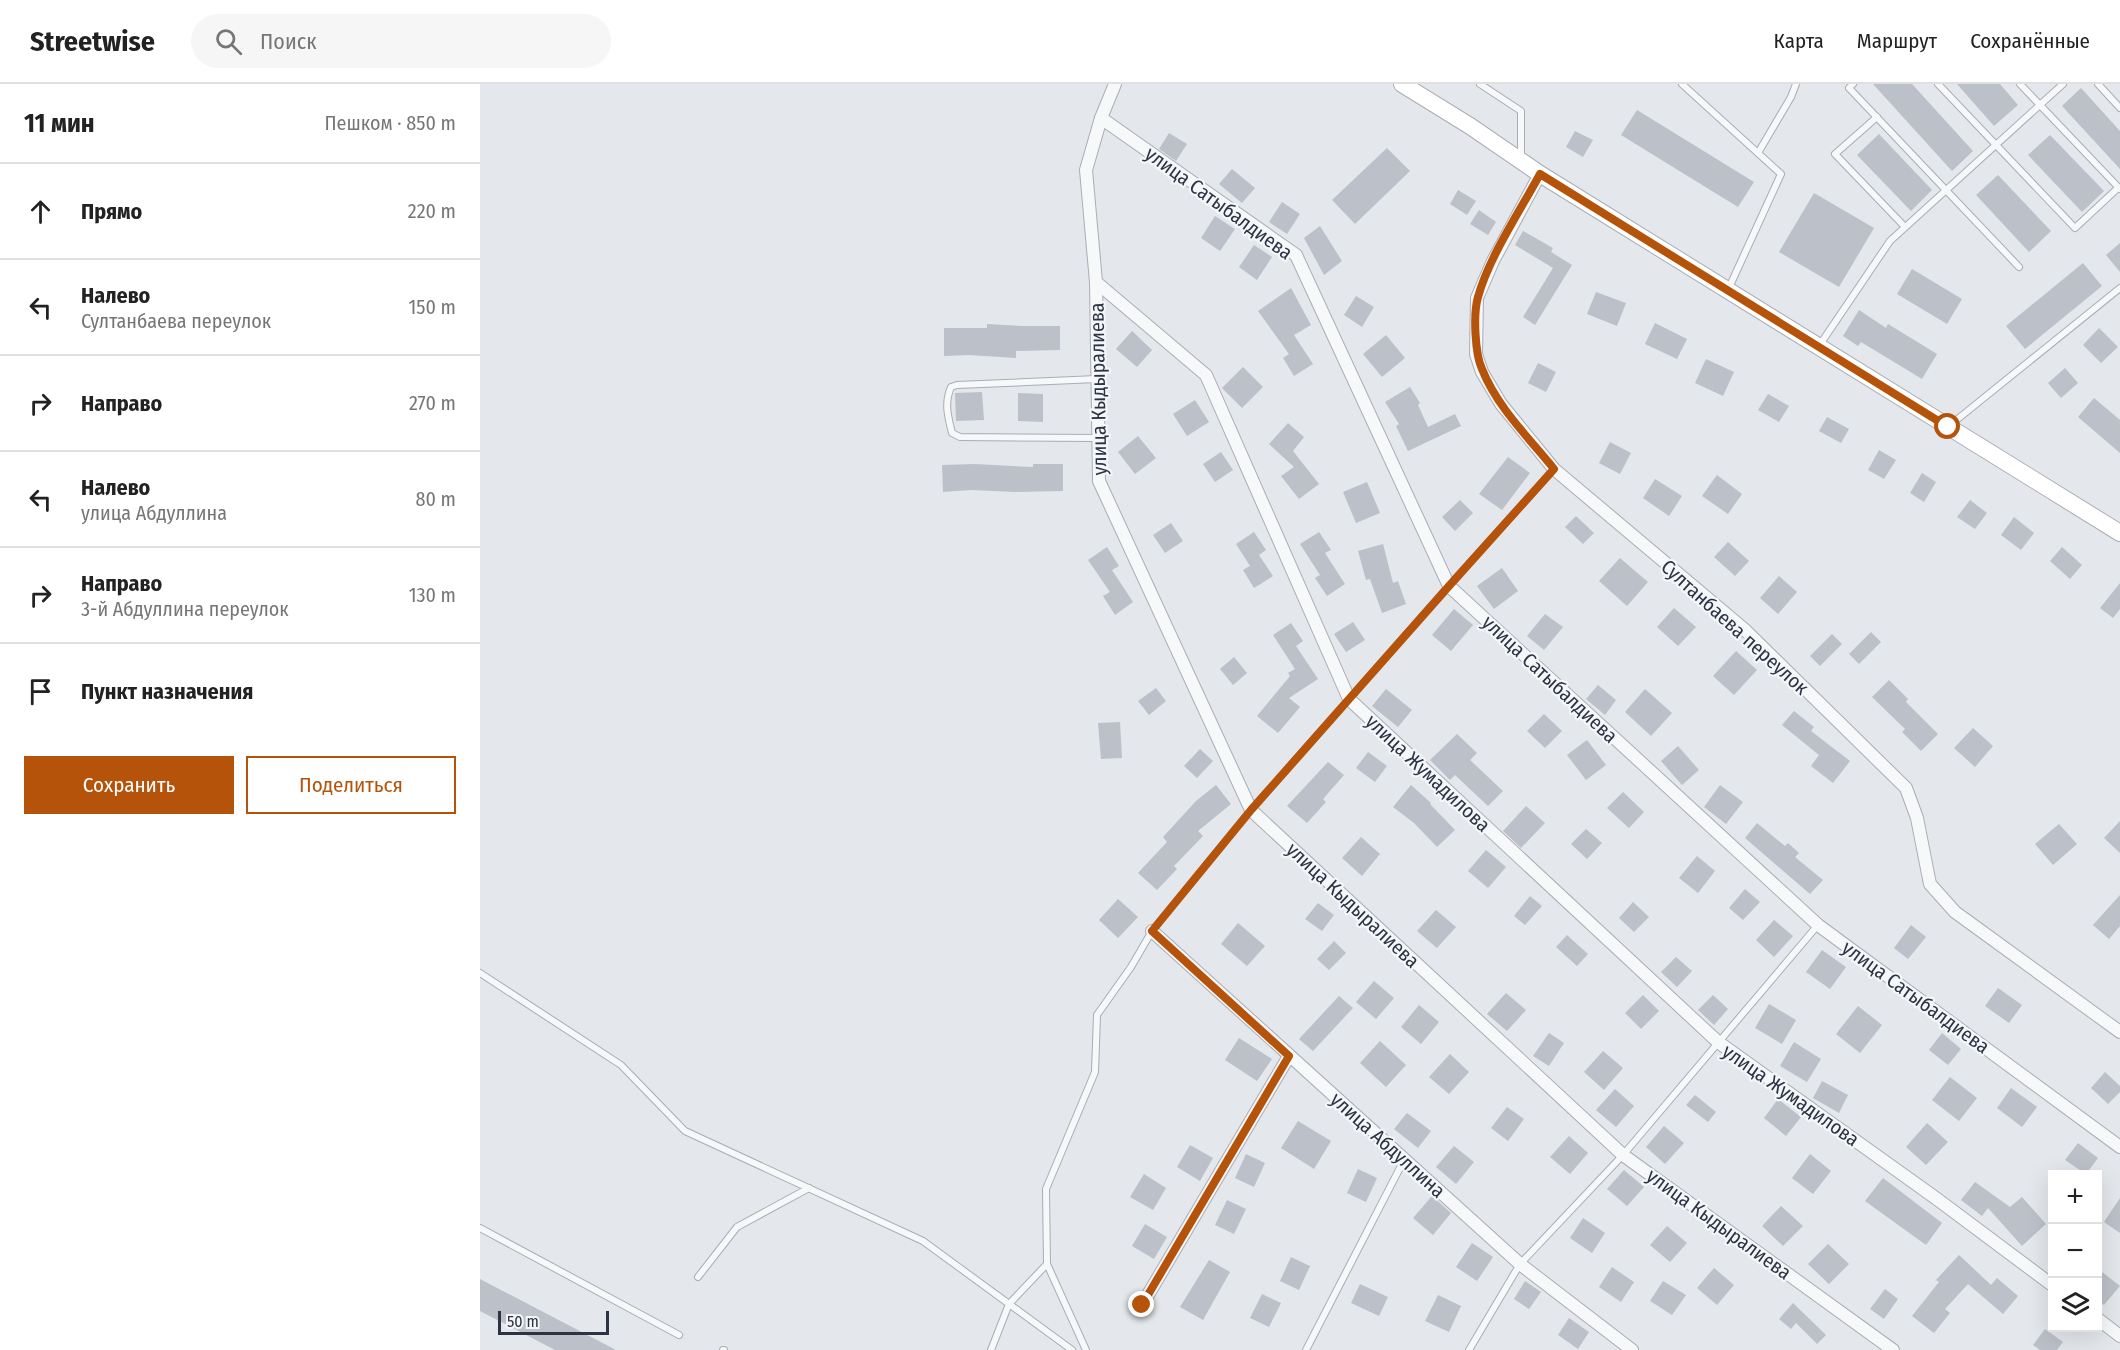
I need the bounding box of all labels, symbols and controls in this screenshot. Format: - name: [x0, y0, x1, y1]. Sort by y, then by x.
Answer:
- search box: [191, 14, 611, 68]
- text: Streetwise: [30, 25, 155, 58]
- icon: search: [212, 25, 245, 58]
- text: Поиск: [260, 28, 316, 55]
- text: Карта: [1774, 28, 1824, 54]
- text: Маршрут: [1857, 28, 1937, 54]
- text: Сохранённые: [1970, 28, 2090, 54]
- text: 11 мин: [24, 108, 95, 139]
- text: Пешком · 850 m: [325, 111, 456, 135]
- street label: улица Сатыбалдиева: [1141, 141, 1297, 265]
- icon: ahead: [24, 195, 57, 228]
- text: Прямо: [81, 198, 142, 225]
- text: 220 m: [408, 199, 456, 223]
- text: Налево: [81, 282, 150, 309]
- icon: left: [24, 291, 57, 324]
- text: 150 m: [409, 295, 456, 319]
- street label: улица Кыдыралиева: [1084, 302, 1112, 476]
- text: Султанбаева переулок: [81, 309, 271, 333]
- icon: right: [24, 387, 57, 420]
- text: Направо: [81, 390, 162, 417]
- text: 270 m: [409, 391, 456, 415]
- route start: [1934, 413, 1960, 439]
- text: Налево: [81, 474, 150, 501]
- icon: left: [24, 483, 57, 516]
- text: 80 m: [416, 487, 456, 511]
- text: улица Абдуллина: [81, 501, 227, 525]
- street label: Султанбаева переулок: [1656, 554, 1814, 700]
- text: Направо: [81, 570, 162, 597]
- icon: right: [24, 579, 57, 612]
- text: 130 m: [409, 583, 456, 607]
- text: 3-й Абдуллина переулок: [81, 597, 289, 621]
- street label: улица Сатыбалдиева: [1477, 610, 1623, 748]
- icon: arrive: [24, 675, 57, 708]
- text: Пункт назначения: [81, 678, 253, 705]
- street label: улица Жумадилова: [1361, 709, 1495, 837]
- button: Сохранить: [24, 756, 234, 814]
- button: Поделиться: [246, 756, 456, 814]
- street label: улица Кыдыралиева: [1282, 837, 1424, 973]
- street label: улица Сатыбалдиева: [1838, 935, 1994, 1059]
- street label: улица Жумадилова: [1718, 1039, 1864, 1151]
- street label: улица Абдуллина: [1326, 1087, 1450, 1203]
- street label: улица Кыдыралиева: [1642, 1163, 1796, 1285]
- map controls: [2048, 1170, 2102, 1332]
- button: +: [2048, 1170, 2102, 1224]
- button: −: [2048, 1224, 2102, 1278]
- button: layers: [2048, 1278, 2102, 1332]
- route end: [1128, 1291, 1154, 1317]
- scale bar: [498, 1308, 609, 1336]
- text: 50 m: [507, 1312, 539, 1331]

